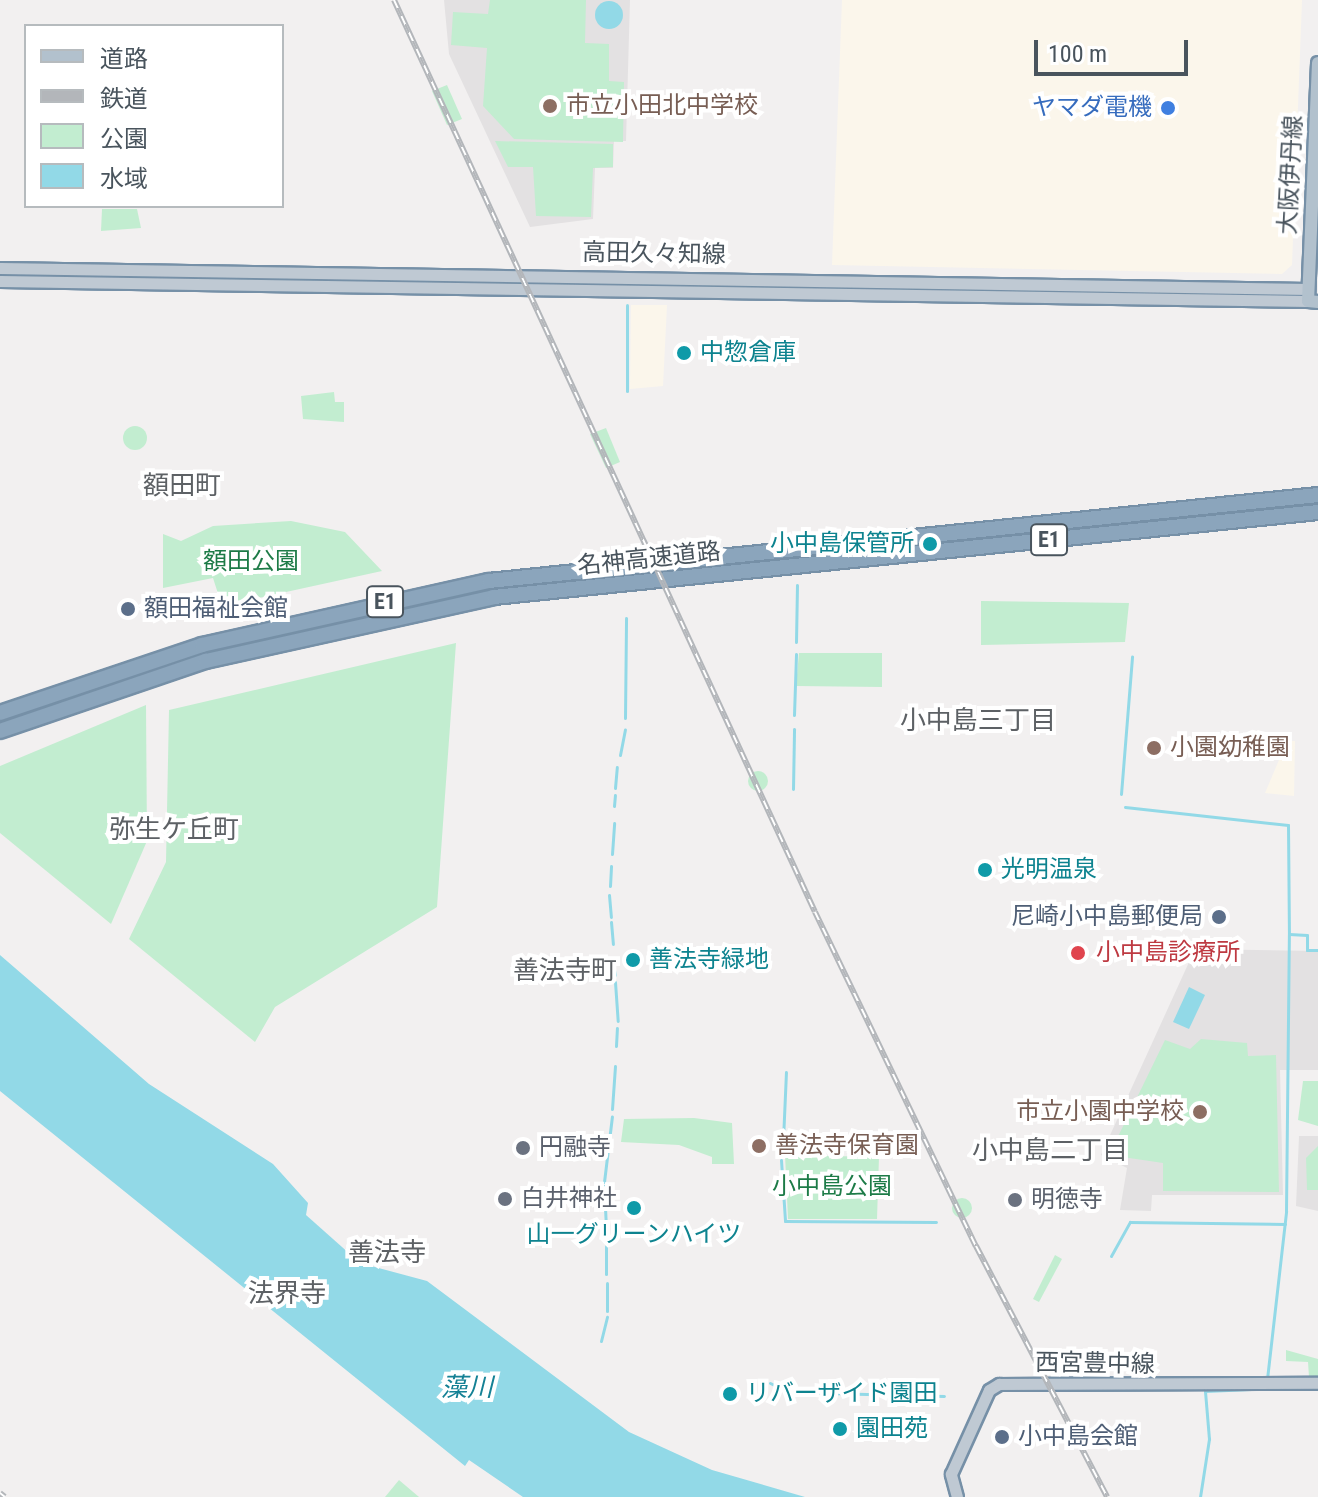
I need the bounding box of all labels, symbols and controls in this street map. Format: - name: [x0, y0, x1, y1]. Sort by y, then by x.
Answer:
- legend: [24, 24, 284, 208]
- scale bar: [1038, 24, 1192, 74]
- text: 100 m: [1048, 40, 1107, 68]
- text: 道路: [100, 45, 148, 73]
- text: 鉄道: [100, 85, 148, 113]
- place label: 市立小田北中学校: [566, 92, 758, 120]
- place label: ヤマダ電機: [1032, 94, 1152, 122]
- marker: 市立小田北中学校: [541, 97, 559, 115]
- marker: ヤマダ電機: [1159, 99, 1177, 117]
- street label: 大阪伊丹線: [1273, 114, 1309, 236]
- text: 公園: [100, 125, 148, 153]
- text: 水域: [100, 165, 148, 193]
- street label: 高田久々知線: [582, 238, 726, 270]
- place label: 中惣倉庫: [700, 339, 796, 367]
- marker: 中惣倉庫: [675, 344, 693, 362]
- district label: 額田町: [143, 470, 221, 502]
- road number: E1: [1029, 522, 1069, 558]
- place label: 小中島保管所: [770, 530, 914, 558]
- marker: 小中島保管所: [921, 535, 939, 553]
- street label: 名神高速道路: [576, 537, 722, 581]
- park label: 額田公園: [203, 548, 299, 576]
- road number: E1: [365, 584, 405, 620]
- place label: 額田福祉会館: [144, 595, 288, 623]
- marker: 額田福祉会館: [119, 600, 137, 618]
- district label: 小中島三丁目: [900, 705, 1056, 737]
- place label: 小園幼稚園: [1170, 734, 1290, 762]
- marker: 小園幼稚園: [1145, 739, 1163, 757]
- district label: 弥生ケ丘町: [109, 814, 239, 846]
- place label: 光明温泉: [1001, 856, 1097, 884]
- marker: 光明温泉: [976, 861, 994, 879]
- place label: 尼崎小中島郵便局: [1011, 903, 1203, 931]
- marker: 尼崎小中島郵便局: [1210, 908, 1228, 926]
- place label: 小中島診療所: [1096, 939, 1240, 967]
- marker: 小中島診療所: [1067, 942, 1089, 964]
- place label: 善法寺緑地: [649, 946, 769, 974]
- marker: 善法寺緑地: [624, 951, 642, 969]
- district label: 善法寺町: [513, 955, 617, 987]
- place label: 市立小園中学校: [1016, 1098, 1184, 1126]
- marker: 市立小園中学校: [1191, 1103, 1209, 1121]
- place label: 善法寺保育園: [775, 1132, 919, 1160]
- place label: 円融寺: [539, 1134, 611, 1162]
- district label: 小中島二丁目: [972, 1135, 1128, 1167]
- marker: 善法寺保育園: [750, 1137, 768, 1155]
- marker: 円融寺: [514, 1139, 532, 1157]
- park label: 小中島公園: [772, 1173, 892, 1201]
- place label: 白井神社: [521, 1185, 617, 1213]
- place label: 明徳寺: [1031, 1186, 1103, 1214]
- marker: 白井神社: [496, 1190, 514, 1208]
- marker: 明徳寺: [1006, 1191, 1024, 1209]
- marker: 山一グリーンハイツ: [625, 1199, 643, 1217]
- place label: 山一グリーンハイツ: [526, 1221, 742, 1249]
- district label: 善法寺: [348, 1237, 426, 1269]
- district label: 法界寺: [248, 1278, 326, 1310]
- street label: 西宮豊中線: [1035, 1349, 1155, 1379]
- water label: 藻川: [441, 1372, 493, 1404]
- place label: リバーザイド園田: [746, 1380, 938, 1408]
- marker: リバーザイド園田: [721, 1385, 739, 1403]
- place label: 園田苑: [856, 1415, 928, 1443]
- marker: 園田苑: [831, 1420, 849, 1438]
- place label: 小中島会館: [1018, 1423, 1138, 1451]
- marker: 小中島会館: [993, 1428, 1011, 1446]

